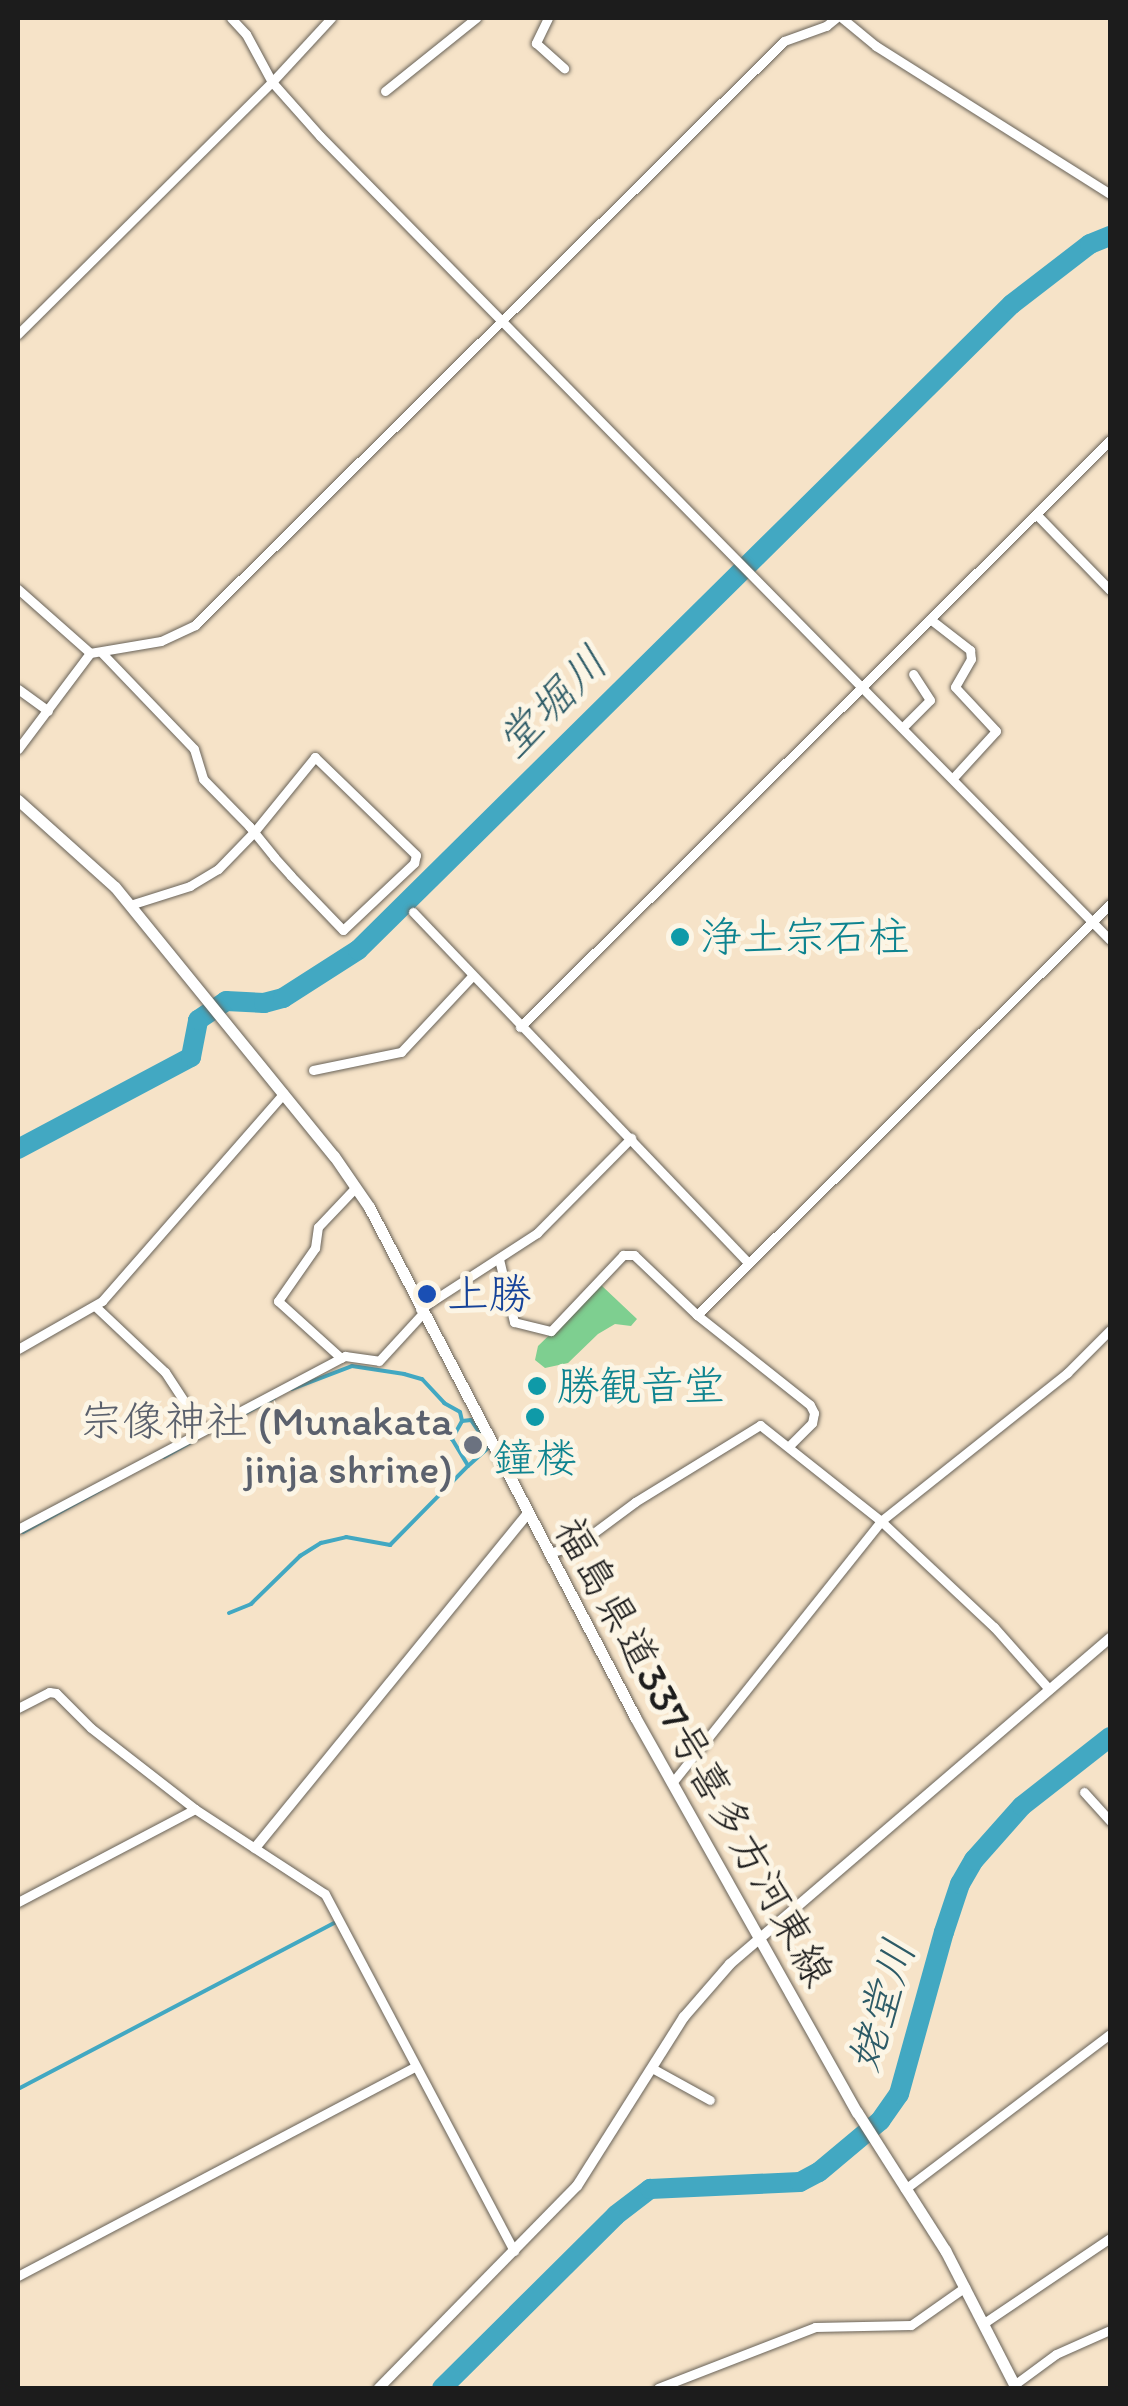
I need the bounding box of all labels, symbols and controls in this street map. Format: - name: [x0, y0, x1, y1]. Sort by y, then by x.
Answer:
- water label: 堂堀川: [485, 635, 619, 769]
- place label: 浄土宗石柱: [700, 912, 910, 962]
- marker: 浄土宗石柱: [669, 926, 691, 948]
- place label: 上勝: [447, 1269, 531, 1319]
- marker: 上勝: [416, 1283, 438, 1305]
- place label: 勝観音堂: [557, 1361, 725, 1411]
- marker: 勝観音堂: [526, 1375, 548, 1397]
- place label: 宗像神社 (Munakata jinja shrine): [80, 1396, 453, 1494]
- marker: 鐘楼: [524, 1406, 546, 1428]
- place label: 鐘楼: [493, 1433, 577, 1483]
- marker: 宗像神社 (Munakata jinja shrine): [462, 1434, 484, 1456]
- street label: 福島県道337号喜多方河東線: [544, 1509, 844, 1995]
- water label: 姥堂川: [835, 1933, 927, 2077]

